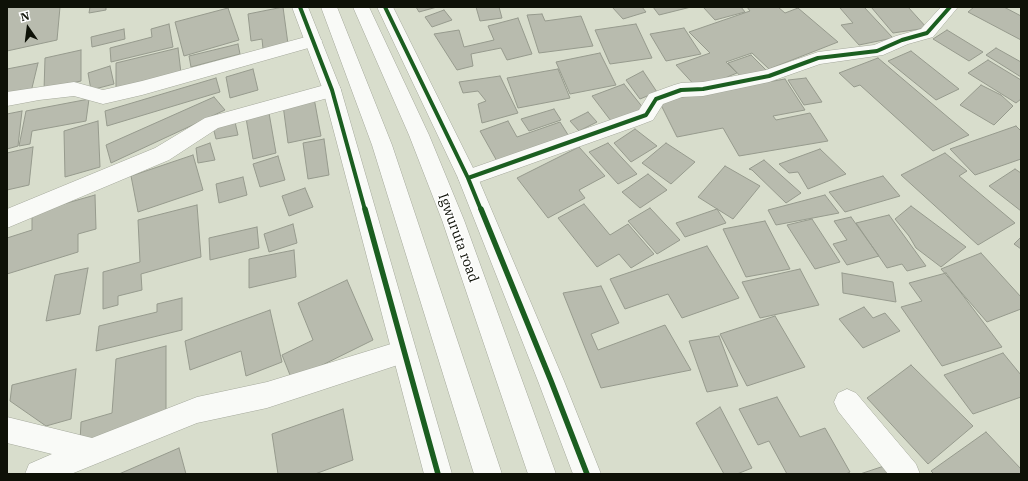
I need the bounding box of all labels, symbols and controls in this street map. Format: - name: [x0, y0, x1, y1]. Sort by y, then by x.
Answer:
- north arrow: [8, 8, 48, 48]
- text: N: [19, 9, 31, 24]
- street label: Igwuruta road: [434, 191, 482, 285]

